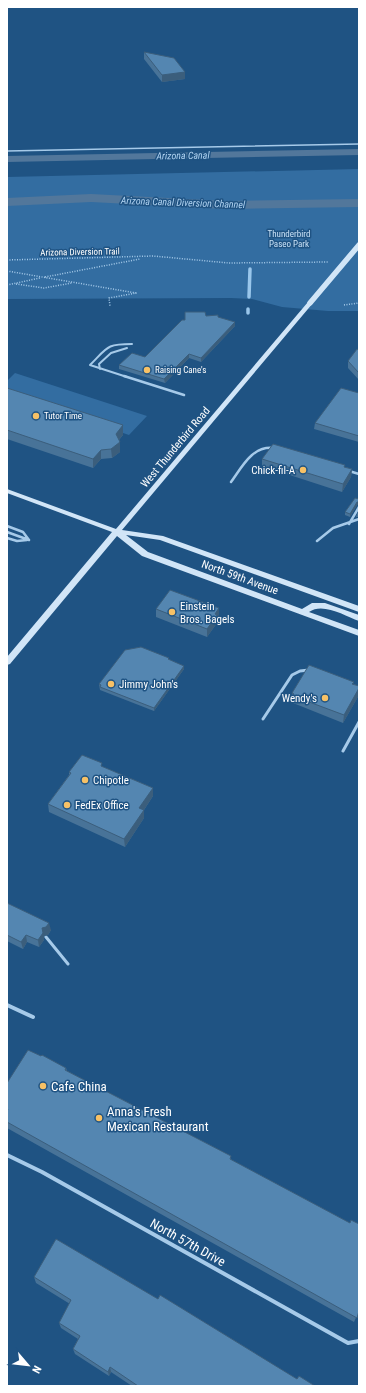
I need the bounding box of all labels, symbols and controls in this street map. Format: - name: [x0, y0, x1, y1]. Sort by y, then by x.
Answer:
- water label: Arizona Canal: [155, 150, 210, 161]
- water label: Arizona Canal Diversion Channel: [120, 195, 246, 210]
- park label: Thunderbird Paseo Park: [268, 229, 310, 249]
- street label: Arizona Diversion Trail: [40, 246, 120, 258]
- marker: Raising Cane's: [142, 365, 152, 375]
- place label: Raising Cane's: [155, 365, 206, 375]
- street label: West Thunderbird Road: [138, 405, 213, 490]
- marker: Tutor Time: [31, 411, 41, 421]
- place label: Tutor Time: [44, 411, 82, 421]
- place label: Chick-fil-A: [251, 464, 296, 477]
- marker: Chick-fil-A: [298, 465, 308, 475]
- street label: North 59th Avenue: [200, 558, 280, 597]
- place label: Einstein Bros. Bagels: [180, 600, 235, 626]
- marker: Einstein Bros. Bagels: [167, 607, 177, 617]
- place label: Jimmy John's: [119, 678, 178, 691]
- marker: Jimmy John's: [106, 679, 116, 689]
- place label: Wendy's: [282, 692, 317, 705]
- marker: Wendy's: [320, 693, 330, 703]
- place label: Chipotle: [93, 774, 129, 787]
- marker: Chipotle: [80, 775, 90, 785]
- place label: FedEx Office: [75, 799, 129, 812]
- marker: FedEx Office: [62, 800, 72, 810]
- place label: Cafe China: [51, 1079, 107, 1094]
- marker: Cafe China: [38, 1081, 48, 1091]
- place label: Anna's Fresh Mexican Restaurant: [107, 1104, 209, 1134]
- marker: Anna's Fresh Mexican Restaurant: [94, 1113, 104, 1123]
- street label: North 57th Drive: [147, 1216, 228, 1269]
- north arrow: [8, 1345, 48, 1385]
- text: N: [29, 1363, 44, 1376]

